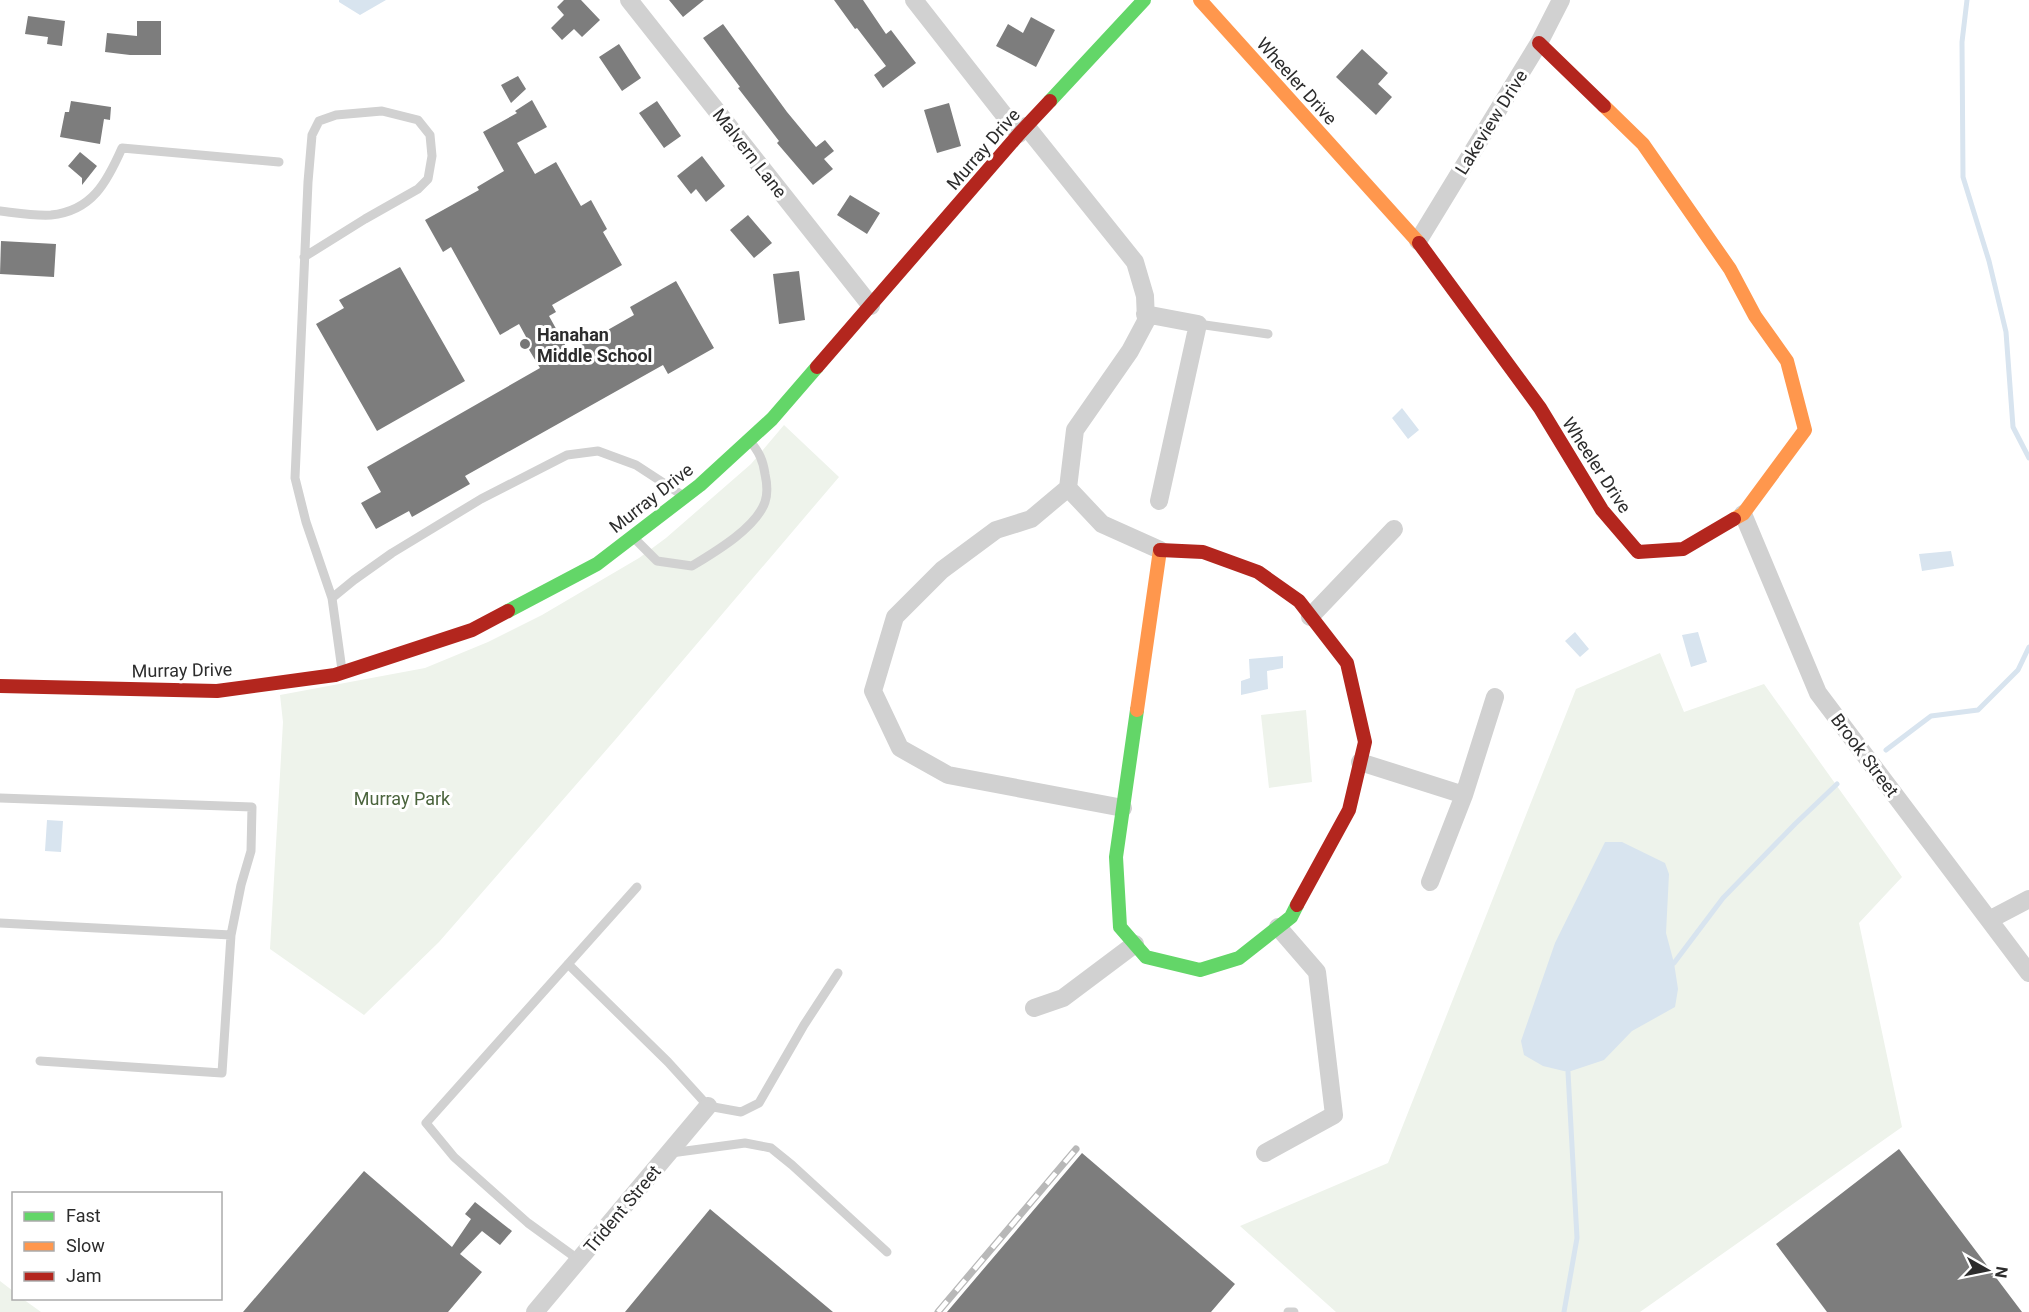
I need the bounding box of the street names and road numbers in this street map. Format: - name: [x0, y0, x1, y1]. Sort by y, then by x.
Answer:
- street label: Wheeler Drive: [1252, 33, 1342, 129]
- street label: Lakeview Drive: [1451, 66, 1531, 178]
- street label: Malvern Lane: [709, 104, 791, 202]
- street label: Murray Drive: [942, 104, 1024, 194]
- street label: Wheeler Drive: [1558, 413, 1636, 517]
- street label: Murray Drive: [605, 459, 697, 537]
- street label: Murray Drive: [132, 659, 232, 681]
- street label: Brook Street: [1827, 709, 1903, 801]
- street label: Trident Street: [579, 1161, 665, 1257]

